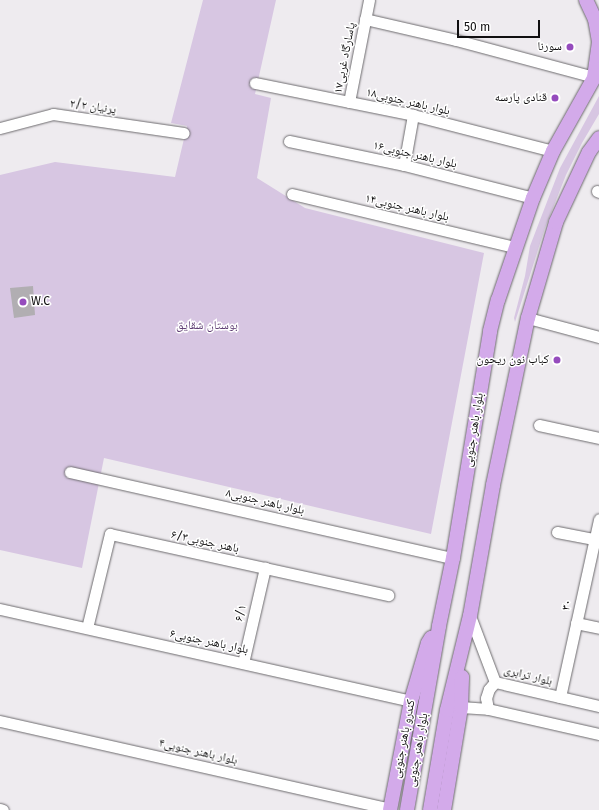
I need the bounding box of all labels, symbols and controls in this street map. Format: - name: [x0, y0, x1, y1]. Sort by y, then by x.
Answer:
- scale bar: [459, 12, 542, 38]
- text: 50 m: [464, 20, 490, 34]
- street label: ۱۷پاسارگاد غربی: [331, 21, 359, 95]
- place label: سورنا: [538, 40, 562, 54]
- marker: سورنا: [565, 42, 575, 52]
- street label: ۱۸بلوار باهنر جنوبی: [365, 85, 451, 119]
- place label: قنادی پارسه: [495, 91, 547, 105]
- marker: قنادی پارسه: [550, 93, 560, 103]
- street label: پرنیان ۲/۲: [69, 97, 117, 117]
- street label: بلوار باهنر جنوبی۱۶: [372, 138, 458, 172]
- street label: بلوار باهنر جنوبی۱۴: [364, 191, 450, 225]
- place label: W.C: [31, 295, 50, 309]
- marker: W.C: [18, 297, 28, 307]
- park label: بوستان شقایق: [176, 319, 238, 333]
- place label: کباب نون ریحون: [477, 353, 549, 367]
- marker: کباب نون ریحون: [552, 355, 562, 365]
- street label: بلوار باهنر جنوبی: [461, 392, 487, 468]
- street label: ۸بلوار باهنر جنوبی: [224, 486, 306, 518]
- street label: ۶/۳باهنر جنوبی: [170, 528, 240, 556]
- street label: ۳۰: [559, 598, 575, 612]
- street label: ۶/۱: [232, 603, 250, 623]
- street label: بلوار باهنر جنوبی۶: [168, 627, 250, 657]
- street label: بلوار ترابری: [502, 663, 554, 689]
- street label: کندرو باهنر جنوبی: [389, 698, 419, 780]
- street label: بلوار باهنر جنوبی: [404, 712, 432, 788]
- street label: بلوار باهنر جنوبی۴: [157, 736, 239, 768]

